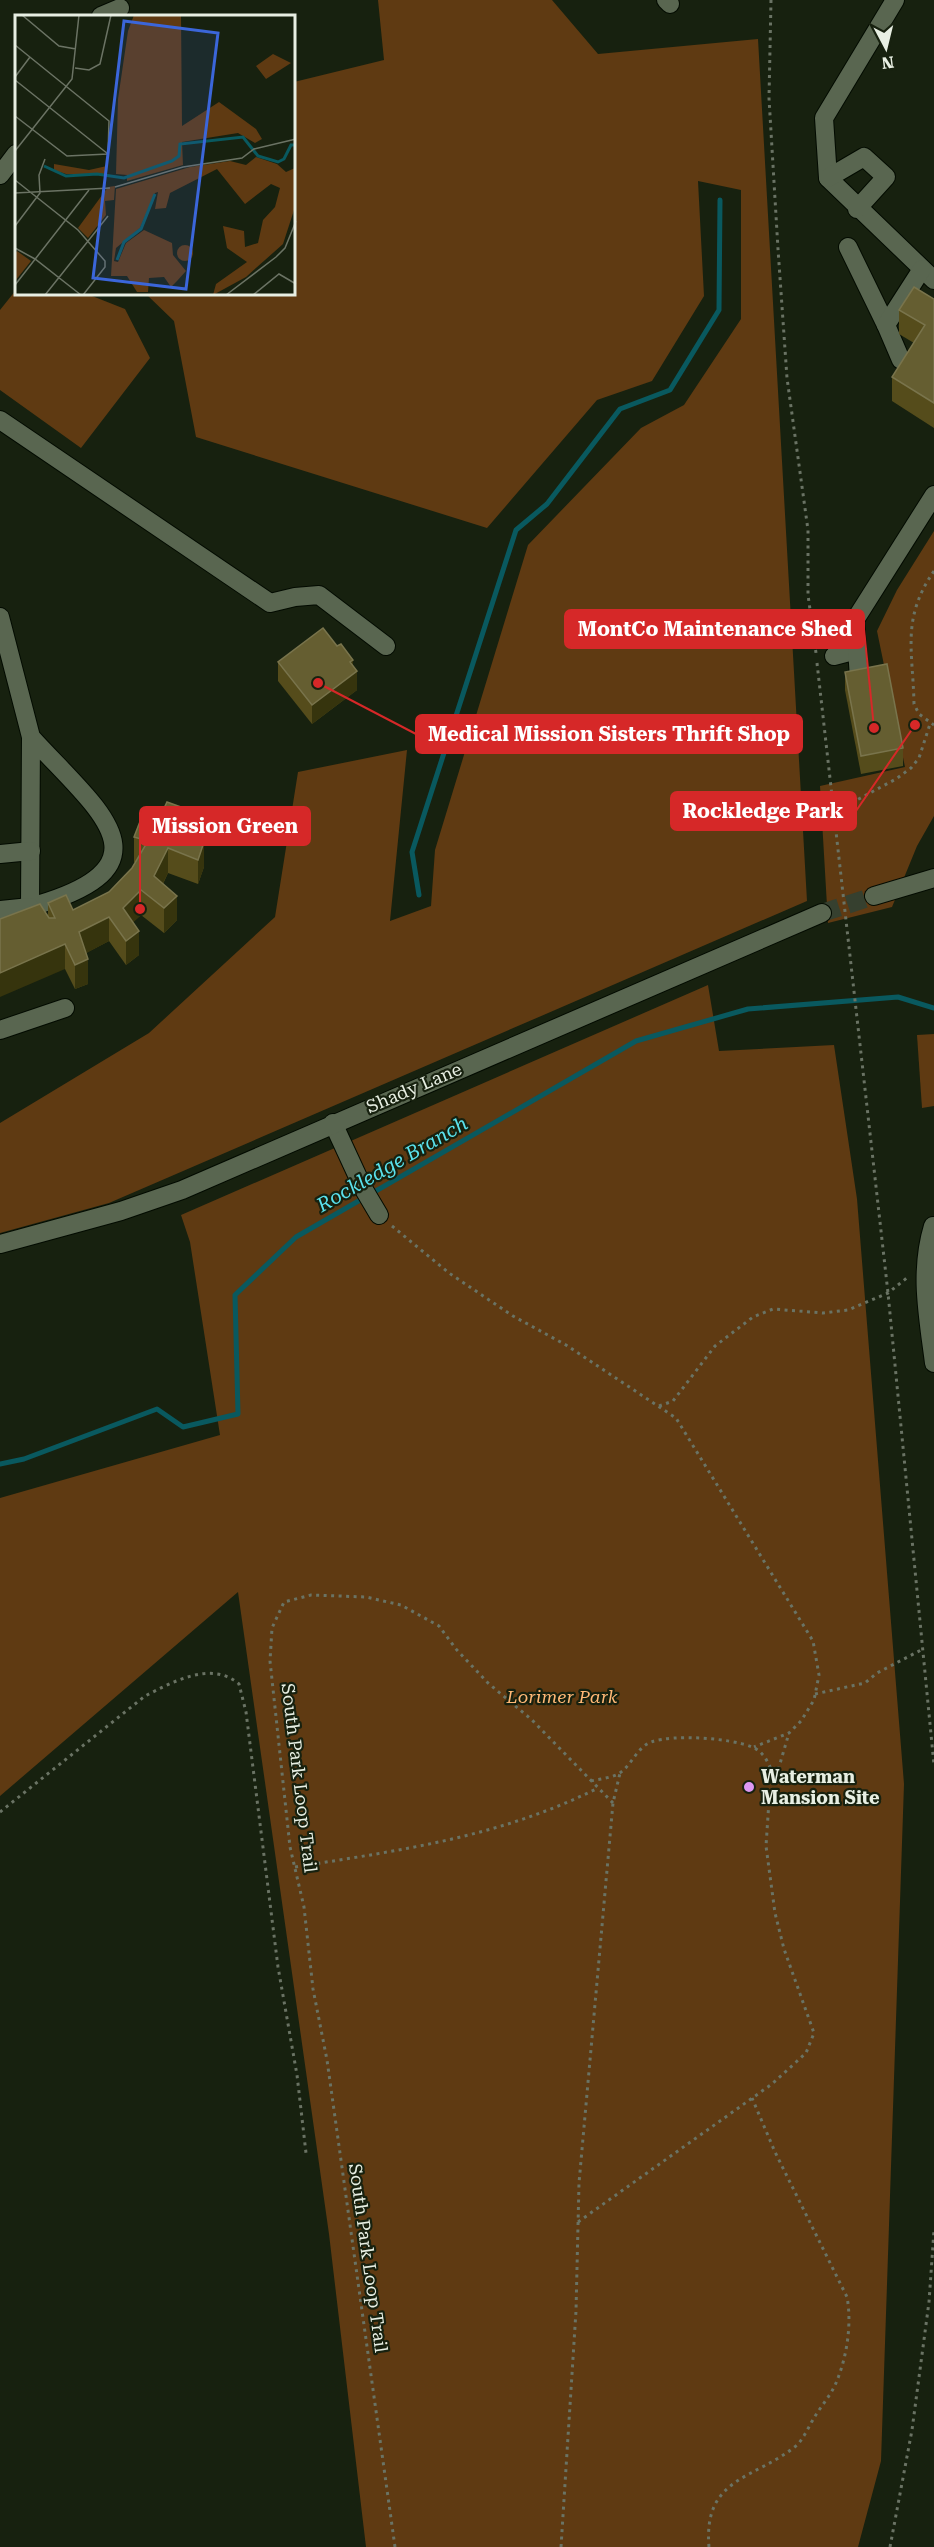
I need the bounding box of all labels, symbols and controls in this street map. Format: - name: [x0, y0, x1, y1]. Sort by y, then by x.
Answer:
- inset map: [15, 15, 296, 296]
- north arrow: [856, 18, 916, 78]
- text: N: [880, 52, 895, 73]
- callout: MontCo Maintenance Shed: [565, 610, 864, 648]
- text: MontCo Maintenance Shed: [578, 617, 853, 641]
- callout: Medical Mission Sisters Thrift Shop: [416, 715, 802, 753]
- text: Medical Mission Sisters Thrift Shop: [428, 722, 790, 746]
- callout: Rockledge Park: [671, 792, 856, 830]
- text: Rockledge Park: [682, 799, 844, 823]
- callout: Mission Green: [140, 807, 310, 845]
- text: Mission Green: [152, 814, 299, 838]
- street label: Shady Lane: [363, 1058, 465, 1117]
- water label: Rockledge Branch: [311, 1111, 472, 1217]
- street label: South Park Loop Trail: [277, 1682, 322, 1874]
- park label: Lorimer Park: [505, 1686, 618, 1707]
- place label: Waterman Mansion Site: [761, 1766, 880, 1808]
- marker: Waterman Mansion Site: [742, 1780, 756, 1794]
- street label: South Park Loop Trail: [345, 2162, 392, 2354]

